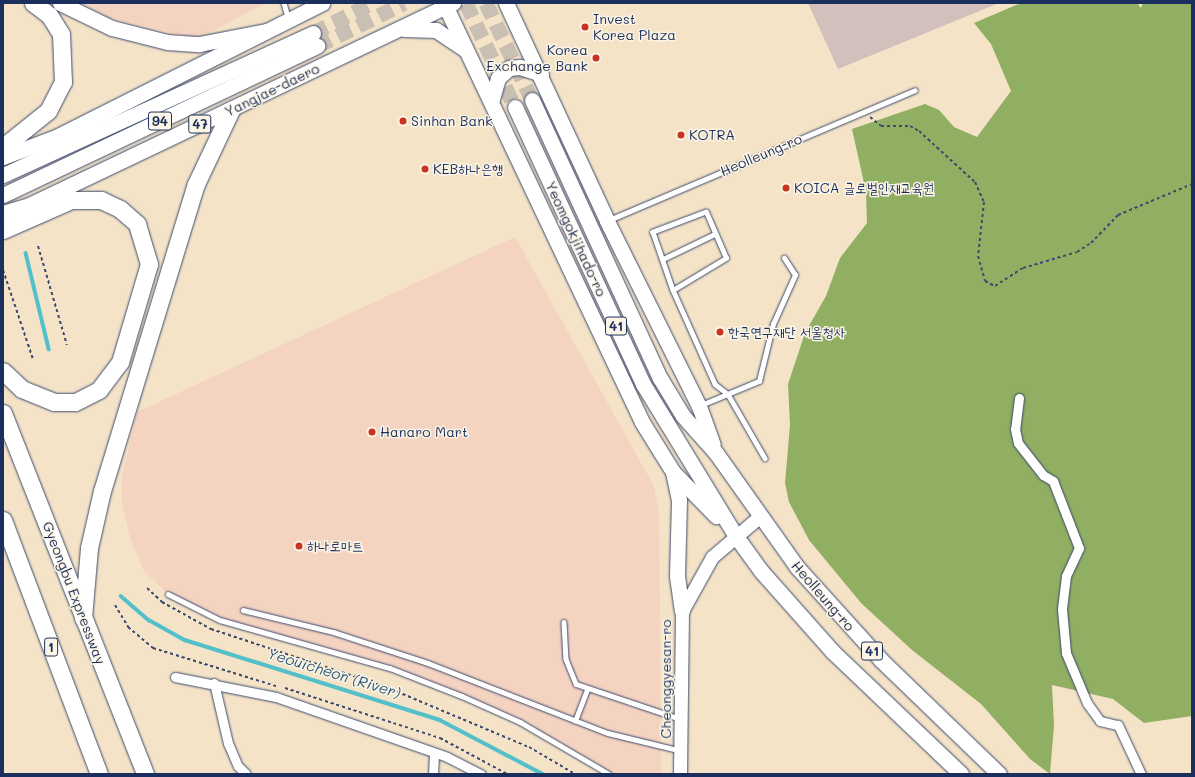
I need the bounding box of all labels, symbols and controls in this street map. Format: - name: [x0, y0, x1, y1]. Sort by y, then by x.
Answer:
- place label: Invest Korea Plaza: [593, 11, 676, 44]
- marker: Invest Korea Plaza: [580, 22, 590, 32]
- place label: Korea Exchange Bank: [486, 42, 588, 74]
- marker: Korea Exchange Bank: [591, 53, 601, 63]
- street label: Yangjae-daero: [222, 60, 322, 120]
- road number: 94: [147, 110, 173, 132]
- road number: 47: [188, 113, 212, 135]
- place label: Sinhan Bank: [411, 113, 492, 129]
- marker: Sinhan Bank: [398, 116, 408, 126]
- place label: KOTRA: [689, 127, 735, 143]
- marker: KOTRA: [676, 130, 686, 140]
- street label: Heolleung-ro: [717, 130, 805, 180]
- place label: KEB하나은행: [433, 161, 503, 177]
- marker: KEB하나은행: [420, 164, 430, 174]
- street label: Yeomgokjihado-ro: [542, 179, 610, 299]
- place label: KOICA 글로벌인재교육원: [794, 180, 934, 196]
- marker: KOICA 글로벌인재교육원: [781, 183, 791, 193]
- road number: 41: [604, 315, 628, 337]
- place label: 한국연구재단 서울청사: [728, 324, 845, 340]
- marker: 한국연구재단 서울청사: [715, 327, 725, 337]
- place label: Hanaro Mart: [380, 424, 468, 440]
- marker: Hanaro Mart: [367, 427, 377, 437]
- street label: Gyeongbu Expressway: [39, 519, 109, 667]
- place label: 하나로마트: [307, 538, 363, 554]
- marker: 하나로마트: [294, 541, 304, 551]
- street label: Heolleung-ro: [788, 558, 858, 634]
- street label: Cheonggyesan-ro: [658, 619, 674, 739]
- road number: 1: [44, 636, 58, 658]
- road number: 41: [860, 640, 884, 662]
- water label: Yeouicheon (River): [265, 644, 403, 702]

